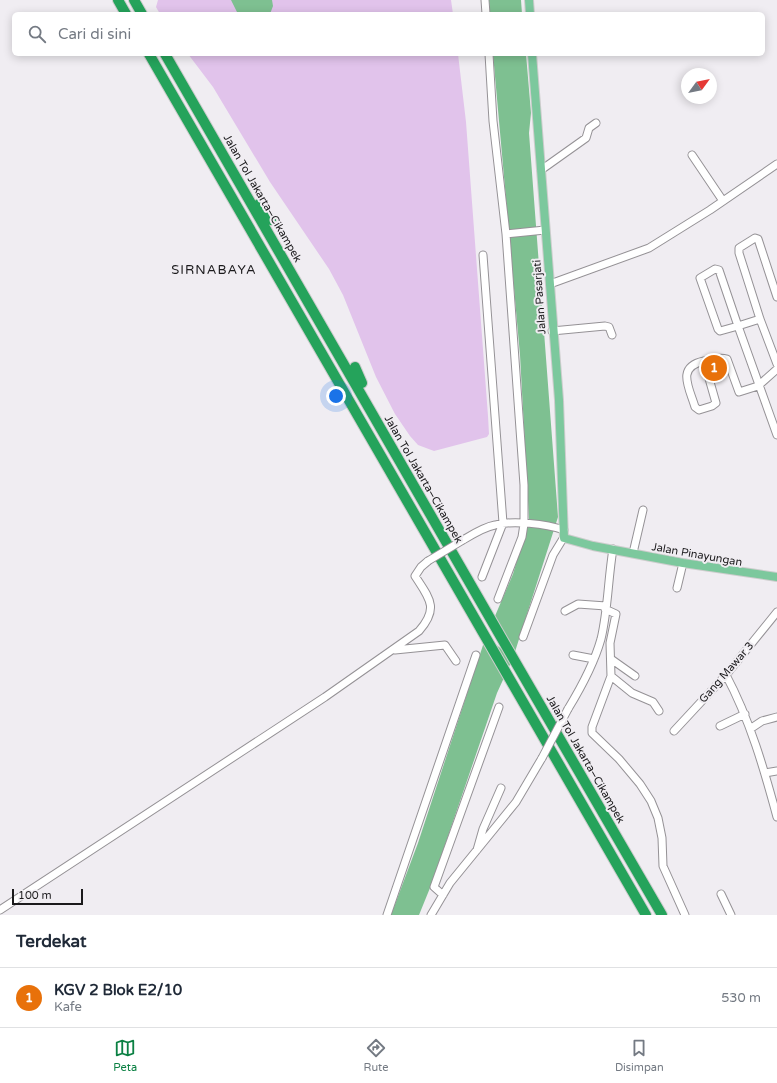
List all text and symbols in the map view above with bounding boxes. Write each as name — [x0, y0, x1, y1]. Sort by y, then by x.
search box — [12, 12, 765, 56]
icon: search — [26, 23, 48, 45]
text: Cari di sini — [58, 25, 131, 43]
north arrow — [681, 68, 717, 104]
street label: Jalan Tol Jakarta–Cikampek — [221, 132, 305, 264]
street label: Jalan Pasarjati — [530, 259, 549, 335]
district label: SIRNABAYA — [171, 262, 257, 278]
pin: 1 — [701, 353, 727, 383]
your location — [326, 386, 346, 406]
street label: Jalan Tol Jakarta–Cikampek — [382, 413, 466, 545]
street label: Jalan Pinayungan — [651, 540, 743, 569]
street label: Gang Mawar 3 — [696, 639, 756, 705]
street label: Jalan Tol Jakarta–Cikampek — [544, 693, 628, 825]
scale bar — [12, 887, 83, 906]
text: 100 m — [18, 889, 52, 902]
text: Terdekat — [16, 931, 86, 952]
text: KGV 2 Blok E2/10 — [54, 981, 182, 999]
text: 1 — [25, 990, 33, 1006]
text: 530 m — [721, 990, 761, 1006]
text: Kafe — [54, 999, 82, 1015]
tab: Peta — [113, 1037, 137, 1074]
tab: Rute — [364, 1037, 388, 1074]
tab: Disimpan — [615, 1037, 664, 1074]

